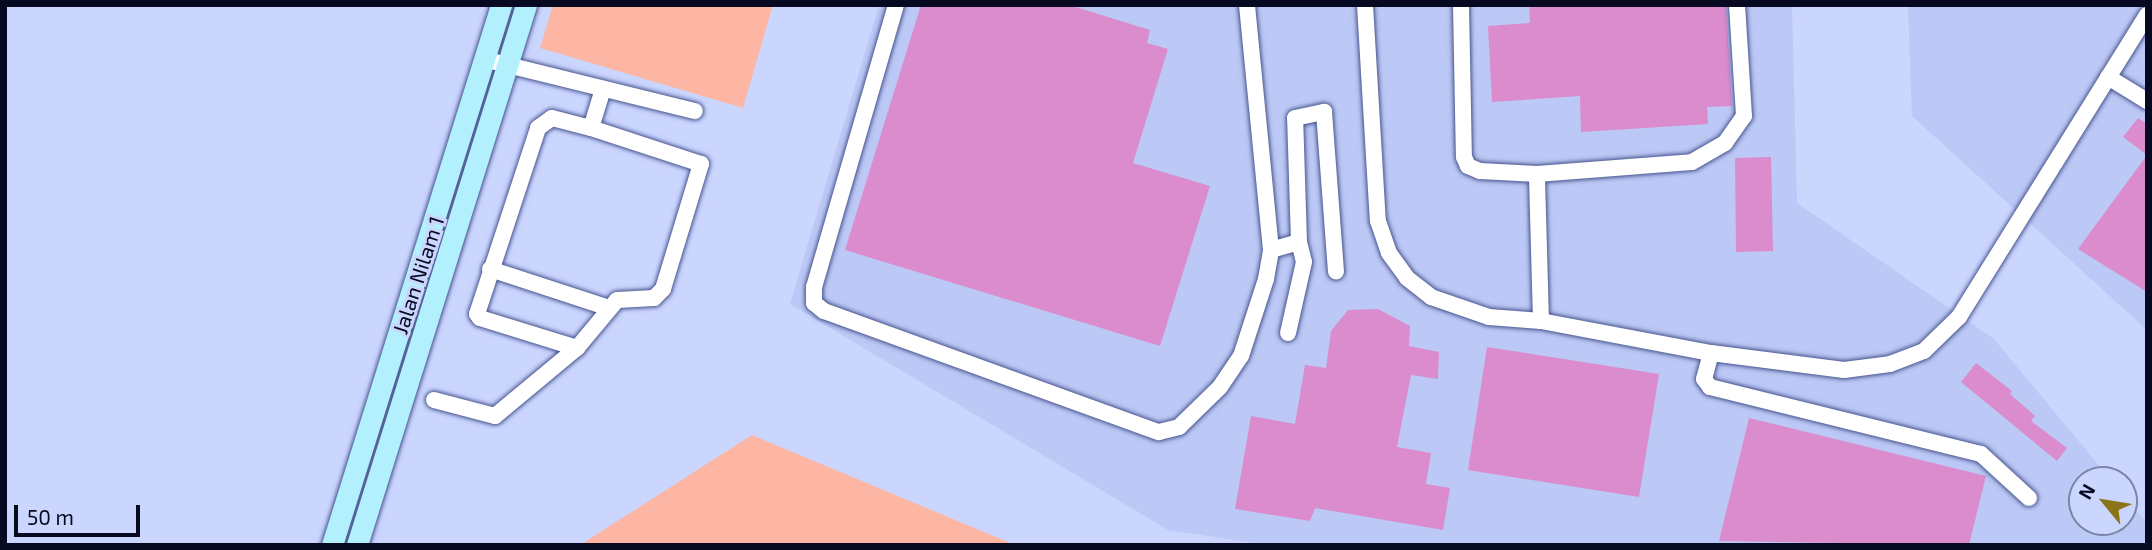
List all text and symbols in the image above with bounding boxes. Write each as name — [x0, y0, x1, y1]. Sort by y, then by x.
street label: Jalan Nilam 1 — [387, 213, 449, 337]
north arrow — [2068, 466, 2138, 536]
text: N — [2073, 480, 2100, 503]
scale bar — [18, 490, 144, 534]
text: 50 m — [27, 504, 74, 529]

